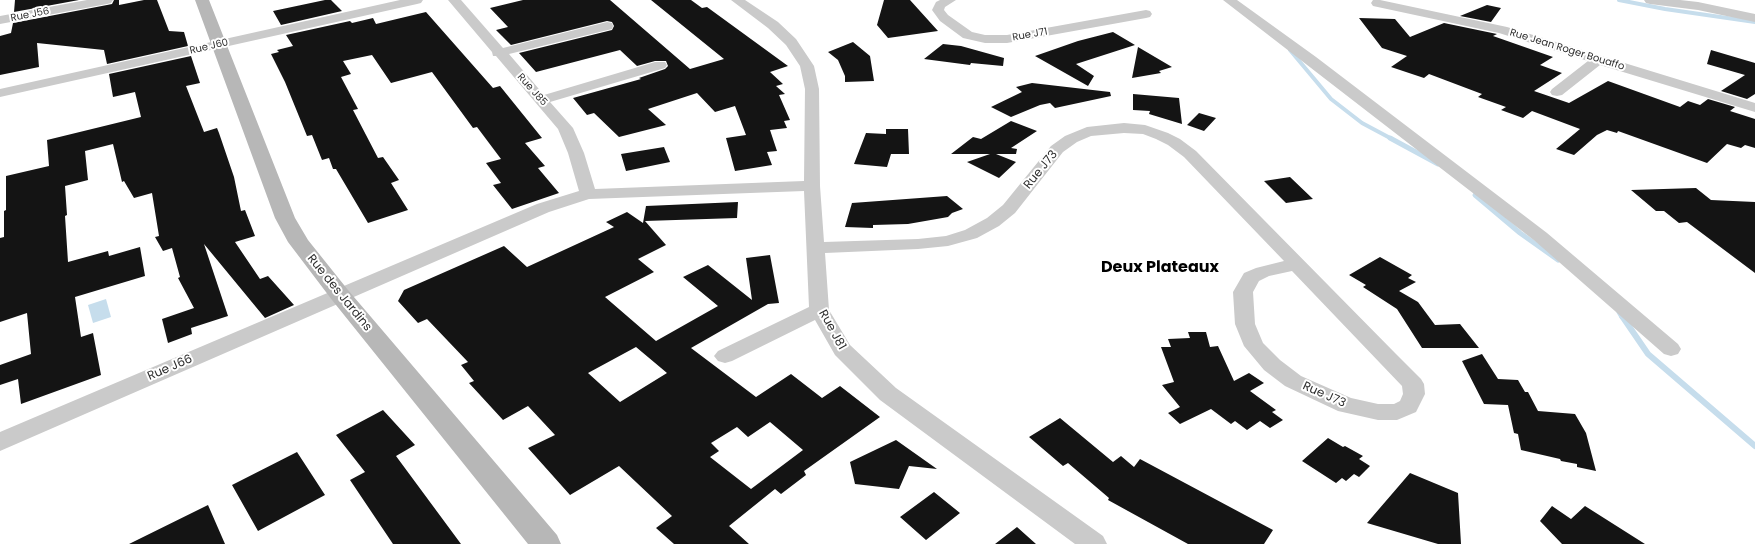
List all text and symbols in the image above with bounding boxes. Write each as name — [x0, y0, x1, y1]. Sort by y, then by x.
street label: Rue J56 — [10, 5, 50, 25]
street label: Rue J71 — [1012, 26, 1048, 44]
street label: Rue Jean Roger Bouaffo — [1508, 27, 1626, 73]
street label: Rue J60 — [189, 37, 229, 57]
street label: Rue J85 — [514, 71, 550, 109]
street label: Rue J73 — [1021, 148, 1061, 192]
street label: Rue des Jardins — [304, 252, 374, 334]
district label: Deux Plateaux — [1101, 258, 1219, 278]
street label: Rue J81 — [815, 308, 849, 352]
street label: Rue J66 — [145, 352, 195, 384]
street label: Rue J73 — [1300, 379, 1348, 411]

